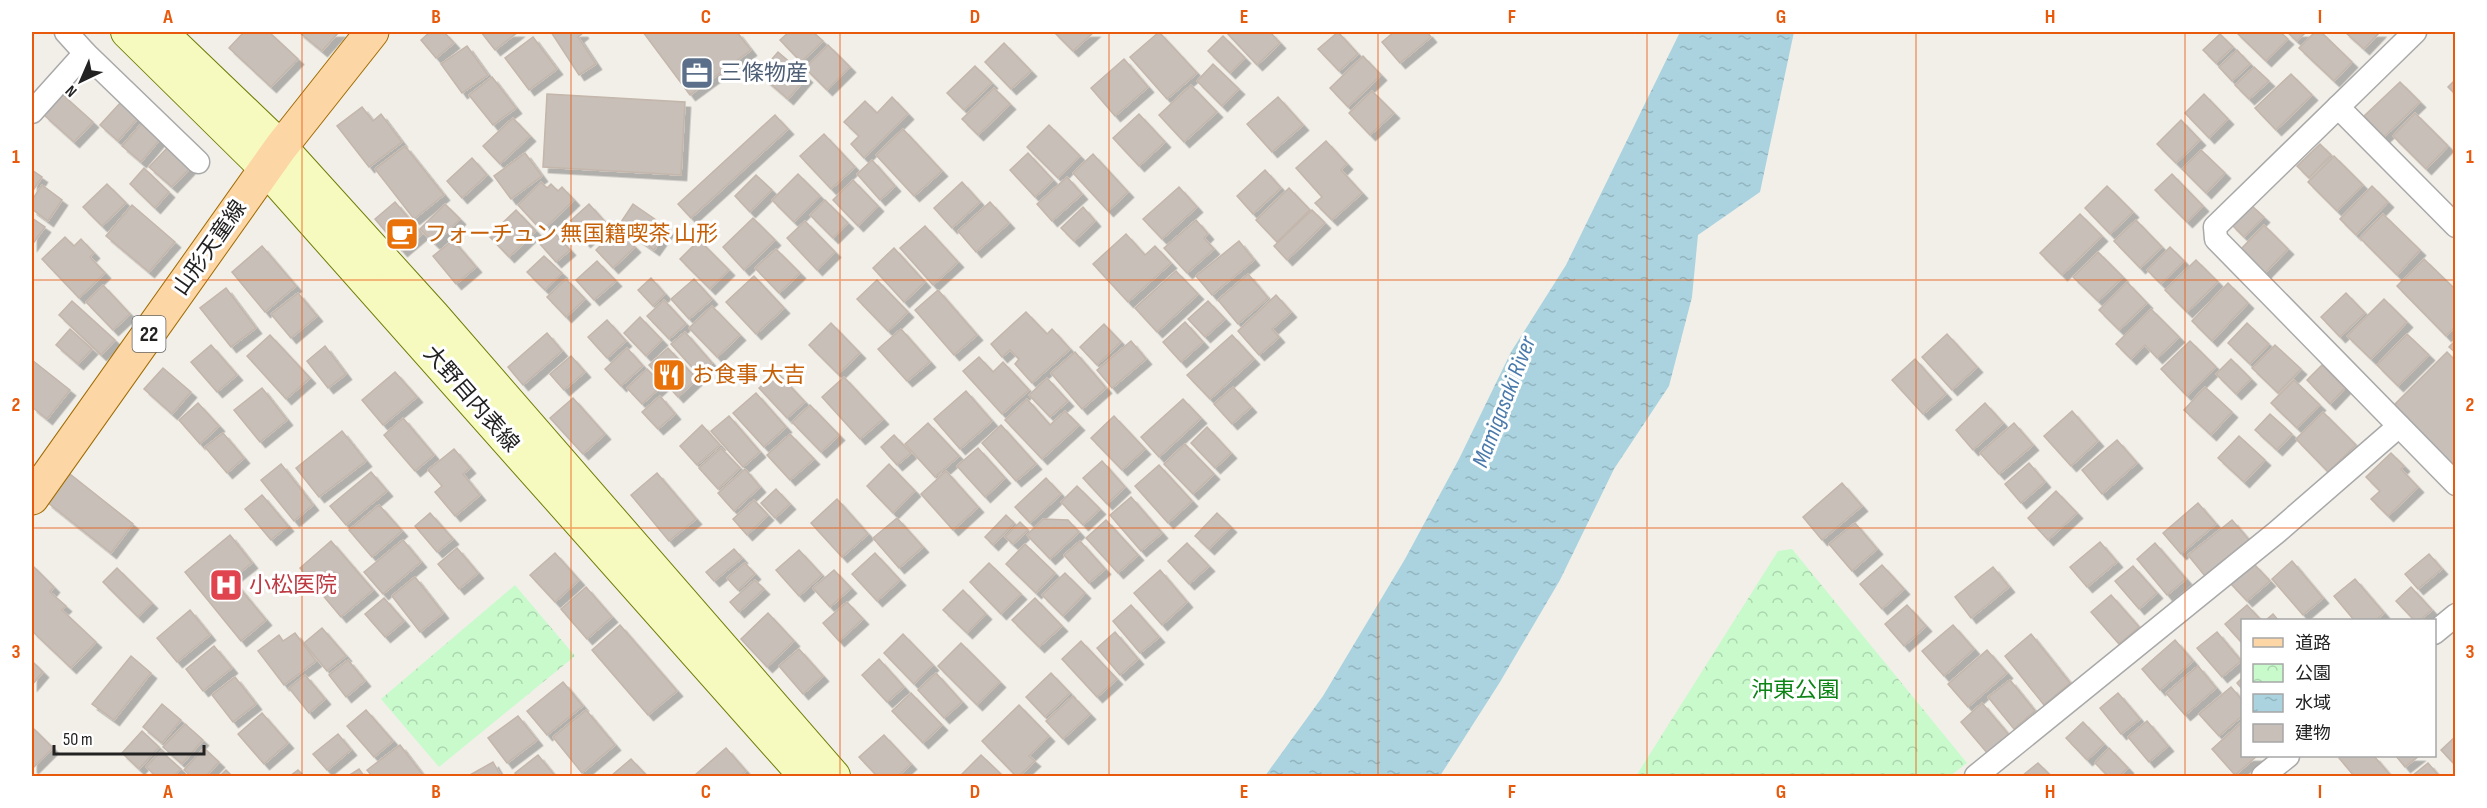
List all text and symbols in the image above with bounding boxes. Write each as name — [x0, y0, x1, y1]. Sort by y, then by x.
text: A — [162, 5, 173, 29]
text: B — [431, 5, 441, 29]
text: C — [701, 5, 711, 29]
text: D — [970, 5, 980, 29]
text: E — [1240, 5, 1248, 29]
text: F — [1508, 5, 1516, 29]
text: G — [1776, 5, 1786, 29]
text: H — [2045, 5, 2055, 29]
text: I — [2318, 5, 2322, 29]
north arrow — [51, 51, 111, 111]
office icon: 三條物産 — [679, 55, 715, 91]
place label: 三條物産 — [720, 60, 808, 87]
text: N — [62, 81, 81, 101]
text: 1 — [12, 145, 20, 169]
text: 1 — [2466, 145, 2474, 169]
street label: 山形天童線 — [167, 195, 253, 301]
cafe icon: フォーチュン 無国籍喫茶 山形 — [384, 216, 420, 252]
place label: フォーチュン 無国籍喫茶 山形 — [425, 221, 718, 248]
road number: 22 — [132, 316, 166, 352]
water label: Mamigasaki River — [1466, 331, 1543, 472]
street label: 大野目内表線 — [418, 340, 524, 458]
restaurant icon: お食事 大吉 — [651, 357, 687, 393]
place label: お食事 大吉 — [692, 362, 806, 389]
text: 2 — [12, 393, 20, 417]
text: 2 — [2466, 393, 2474, 417]
hospital icon: 小松医院 — [208, 567, 244, 603]
place label: 小松医院 — [249, 572, 337, 599]
legend — [2241, 619, 2436, 757]
text: 道路 — [2295, 633, 2331, 654]
text: 3 — [12, 640, 21, 664]
text: 3 — [2466, 640, 2475, 664]
text: 公園 — [2295, 663, 2331, 684]
park label: 沖東公園 — [1751, 677, 1839, 704]
text: 水域 — [2295, 693, 2331, 714]
scale bar — [54, 718, 204, 756]
text: 建物 — [2295, 723, 2331, 744]
text: 50 m — [63, 729, 93, 750]
text: A — [162, 780, 173, 804]
text: B — [431, 780, 441, 804]
text: C — [701, 780, 711, 804]
text: D — [970, 780, 980, 804]
text: E — [1240, 780, 1248, 804]
text: F — [1508, 780, 1516, 804]
text: G — [1776, 780, 1786, 804]
text: H — [2045, 780, 2055, 804]
text: I — [2318, 780, 2322, 804]

